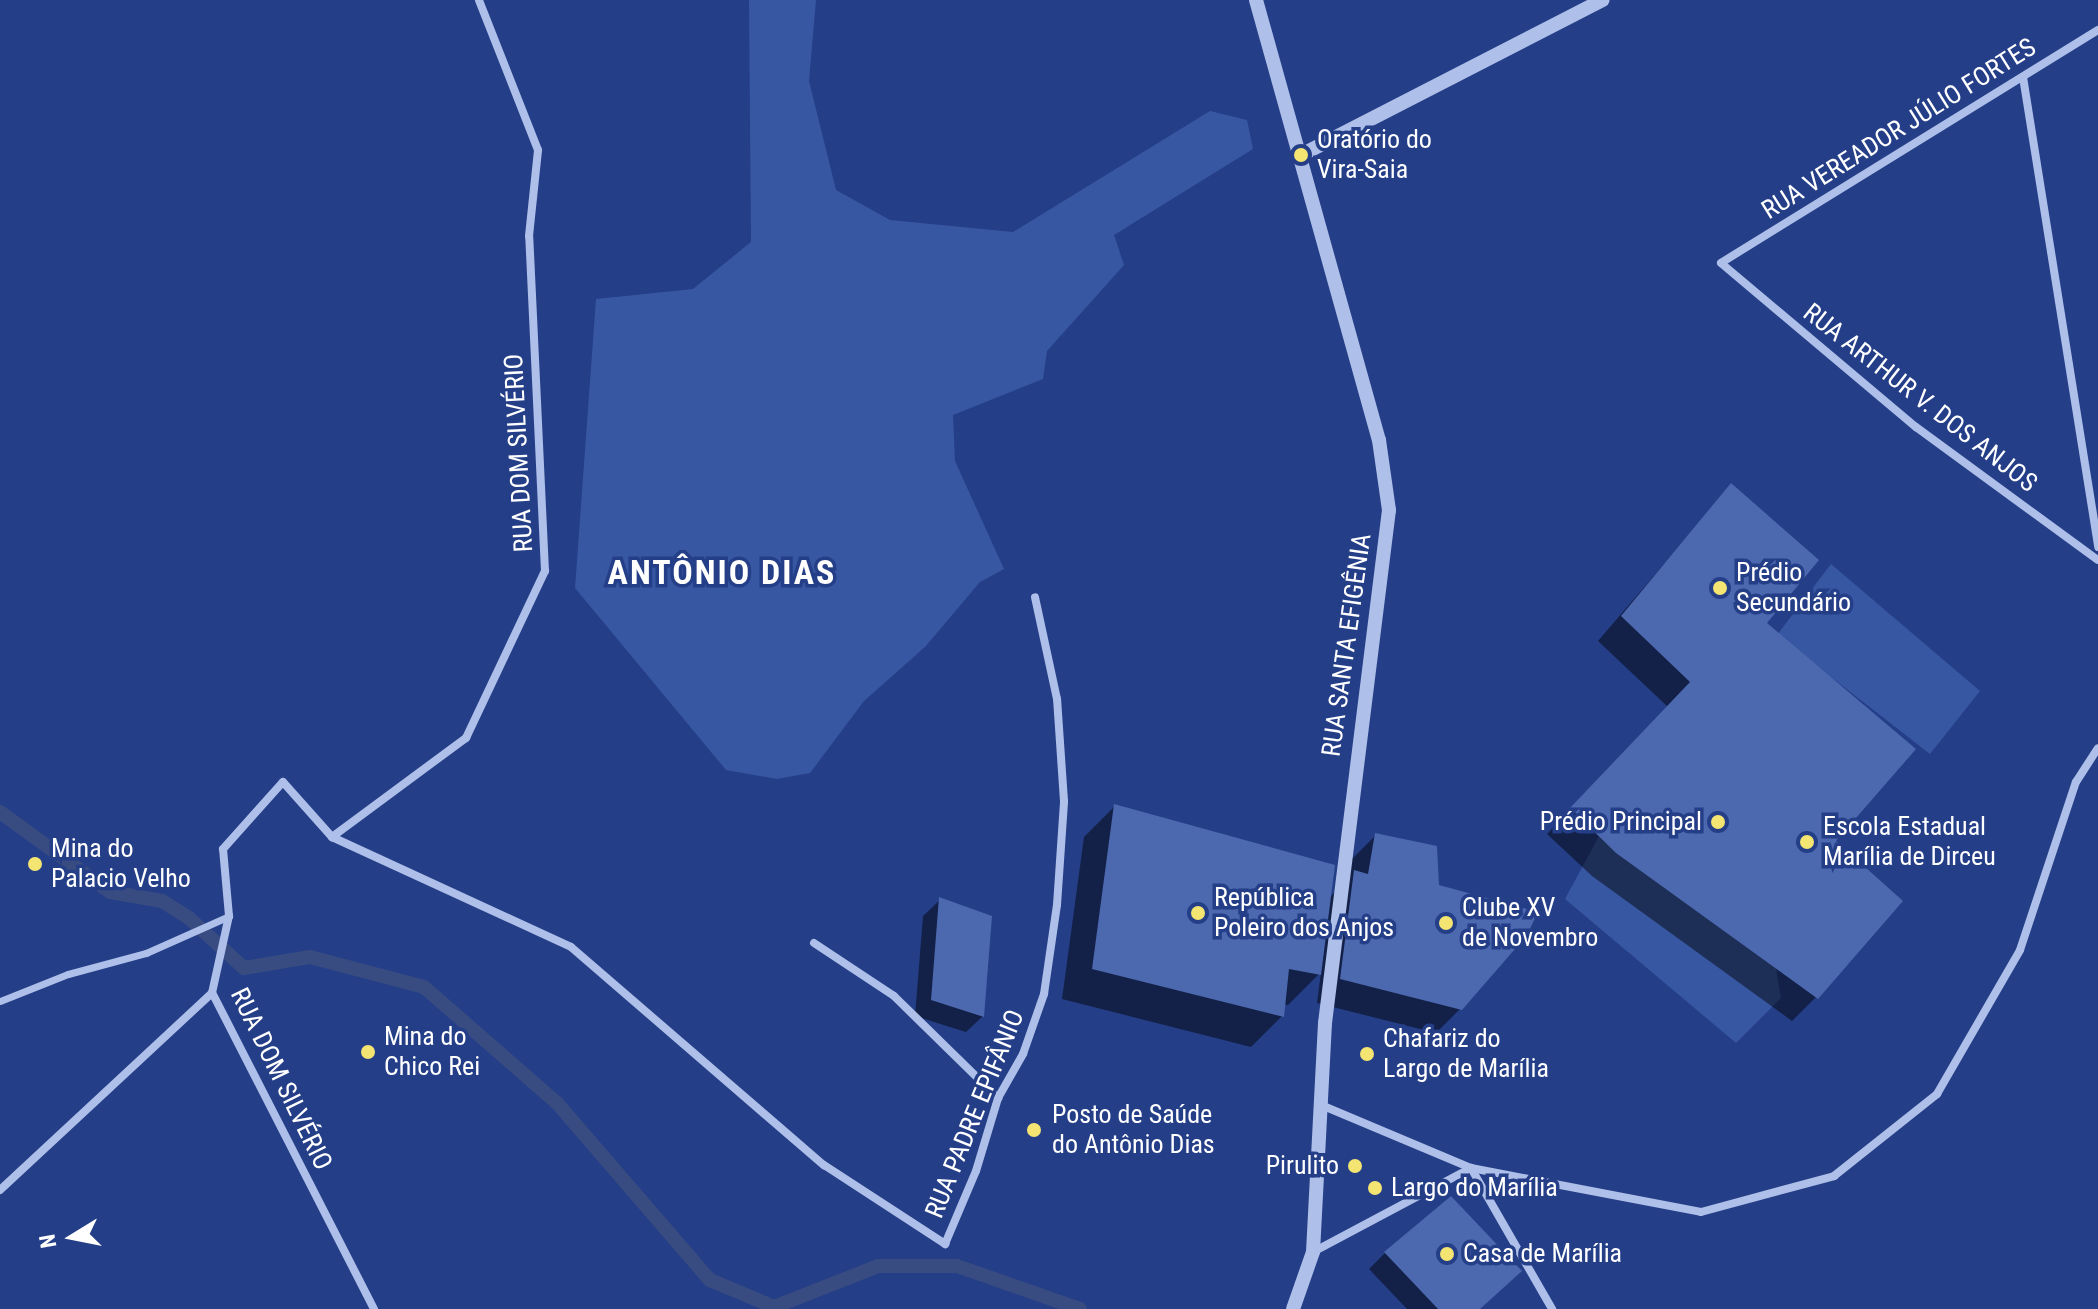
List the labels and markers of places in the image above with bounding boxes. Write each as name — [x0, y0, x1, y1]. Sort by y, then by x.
place label: Oratório do Vira-Saia — [1317, 124, 1432, 186]
marker: Oratório do Vira-Saia — [1292, 146, 1310, 164]
place label: Prédio Secundário — [1736, 557, 1851, 618]
marker: Prédio Secundário — [1711, 579, 1729, 597]
place label: Prédio Principal — [1540, 806, 1702, 838]
place label: Escola Estadual Marília de Dirceu — [1823, 811, 1996, 872]
marker: Prédio Principal — [1709, 813, 1727, 831]
place label: Mina do Palacio Velho — [51, 833, 191, 894]
marker: Escola Estadual Marília de Dirceu — [1798, 833, 1816, 851]
marker: Mina do Palacio Velho — [26, 855, 44, 873]
place label: República Poleiro dos Anjos — [1214, 882, 1394, 944]
place label: Clube XV de Novembro — [1462, 892, 1598, 954]
marker: República Poleiro dos Anjos — [1189, 904, 1207, 922]
marker: Clube XV de Novembro — [1437, 914, 1455, 932]
place label: Mina do Chico Rei — [384, 1021, 480, 1082]
place label: Chafariz do Largo de Marília — [1383, 1023, 1549, 1084]
marker: Mina do Chico Rei — [359, 1043, 377, 1061]
marker: Chafariz do Largo de Marília — [1358, 1045, 1376, 1063]
place label: Posto de Saúde do Antônio Dias — [1052, 1099, 1215, 1160]
marker: Posto de Saúde do Antônio Dias — [1023, 1119, 1045, 1141]
place label: Pirulito — [1266, 1150, 1339, 1182]
marker: Pirulito — [1346, 1157, 1364, 1175]
place label: Largo do Marília — [1391, 1172, 1558, 1204]
marker: Largo do Marília — [1366, 1179, 1384, 1197]
place label: Casa de Marília — [1463, 1238, 1622, 1270]
marker: Casa de Marília — [1438, 1245, 1456, 1263]

